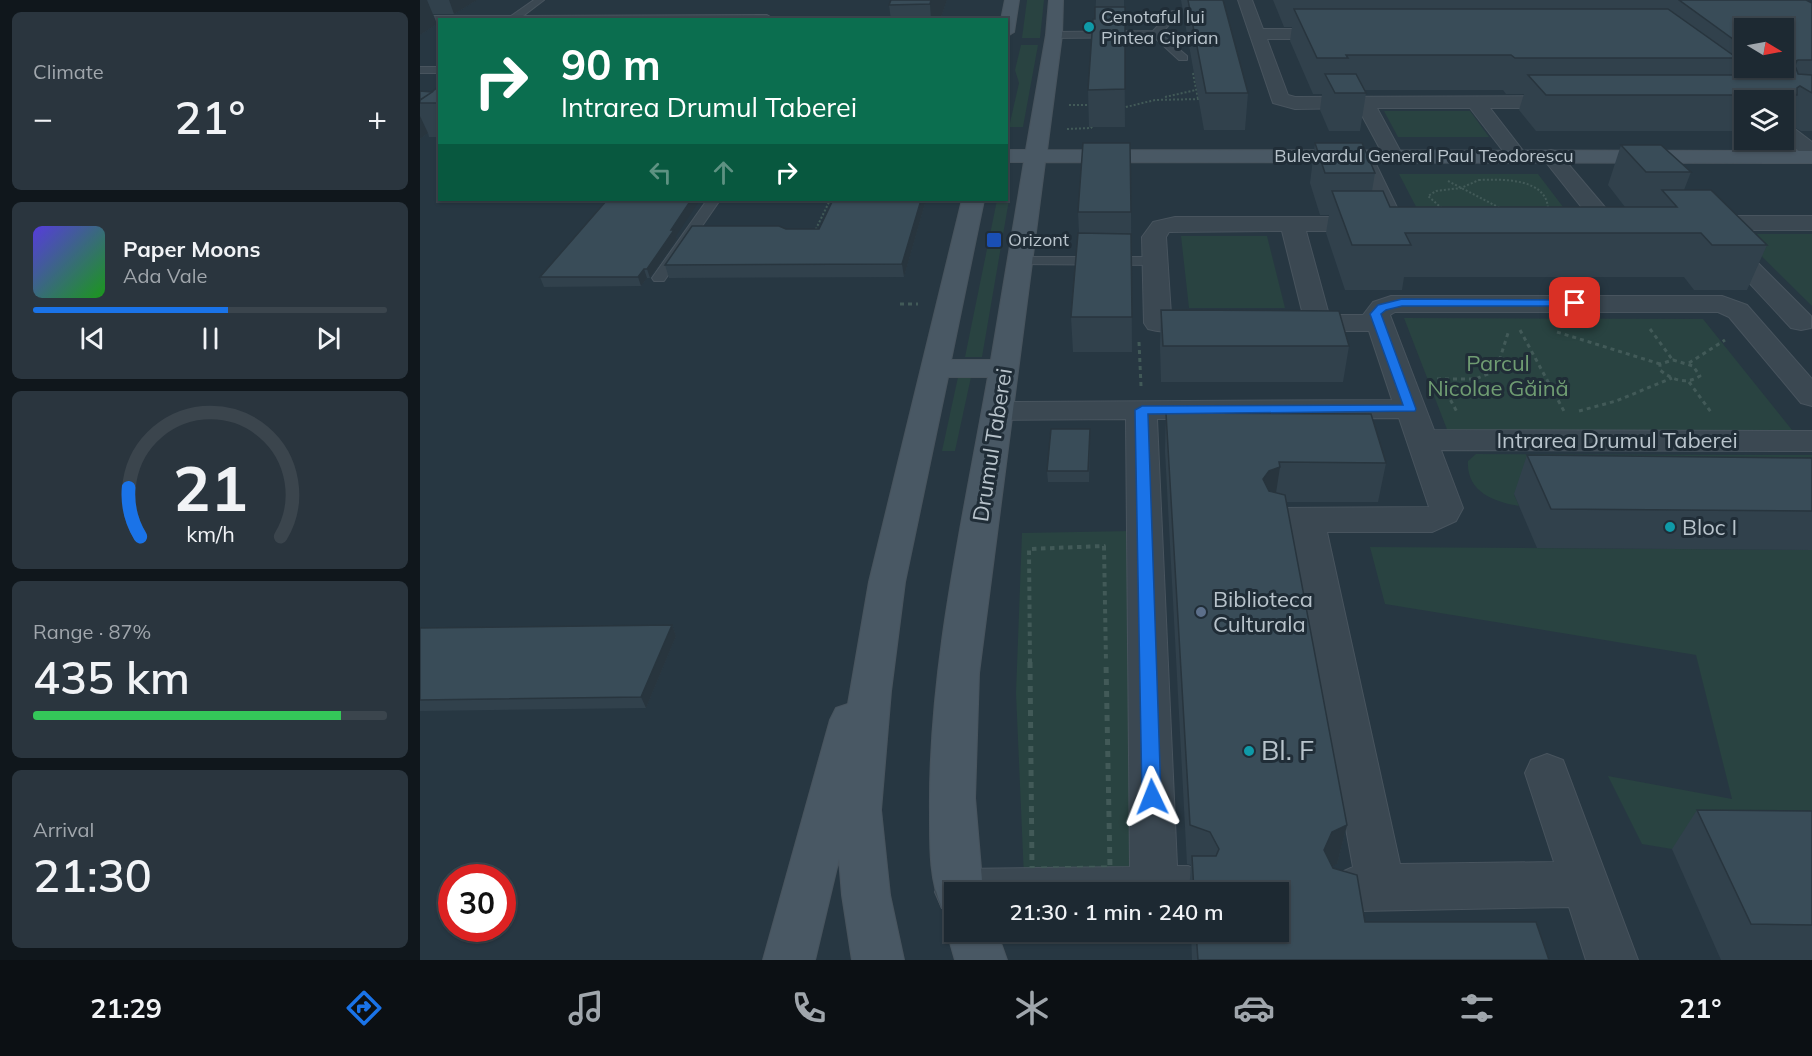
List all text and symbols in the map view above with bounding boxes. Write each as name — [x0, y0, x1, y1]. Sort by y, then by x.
place label: Cenotaful lui Pintea Ciprian — [1101, 5, 1219, 49]
north arrow — [1734, 18, 1794, 78]
map controls — [1734, 18, 1794, 150]
marker: Cenotaful lui Pintea Ciprian — [1082, 20, 1096, 34]
text: 90 m — [561, 38, 661, 91]
icon: right — [462, 42, 540, 120]
text: Climate — [33, 59, 104, 84]
text: 21° — [175, 89, 245, 145]
text: Intrarea Drumul Taberei — [561, 90, 857, 124]
button: layers — [1734, 90, 1794, 150]
text: − — [33, 97, 53, 138]
text: + — [367, 97, 387, 138]
street label: Bulevardul General Paul Teodorescu — [1274, 144, 1574, 167]
icon: left — [644, 156, 677, 189]
icon: ahead — [707, 156, 740, 189]
icon: right — [770, 156, 803, 189]
place label: Orizont — [1008, 228, 1069, 251]
marker: Orizont — [985, 231, 1003, 249]
text: Paper Moons — [123, 235, 261, 263]
text: Ada Vale — [123, 263, 207, 288]
pin — [1549, 277, 1600, 328]
icon: arrive — [1558, 286, 1591, 319]
icon: previous — [76, 322, 109, 355]
icon: pause — [194, 322, 227, 355]
icon: next — [312, 322, 345, 355]
park label: Parcul Nicolae Găină — [1427, 349, 1569, 402]
street label: Drumul Taberei — [966, 366, 1018, 524]
street label: Intrarea Drumul Taberei — [1496, 426, 1738, 454]
text: 21 — [173, 448, 247, 527]
place label: Bloc I — [1682, 513, 1737, 541]
text: km/h — [186, 520, 234, 547]
marker: Bloc I — [1663, 520, 1677, 534]
place label: Biblioteca Culturala — [1213, 585, 1313, 638]
marker: Biblioteca Culturala — [1194, 605, 1208, 619]
text: Range · 87% — [33, 619, 151, 644]
text: 435 km — [33, 649, 190, 705]
place label: Bl. F — [1261, 733, 1314, 767]
marker: Bl. F — [1242, 744, 1256, 758]
position arrow — [1120, 765, 1184, 829]
text: Arrival — [33, 817, 94, 842]
text: 21:30 — [33, 847, 152, 903]
speed limit sign: 30 — [438, 864, 516, 942]
text: 21:30 · 1 min · 240 m — [1009, 898, 1224, 926]
icon: directions — [343, 987, 385, 1029]
icon: music — [565, 987, 607, 1029]
icon: phone — [788, 987, 830, 1029]
icon: climate — [1011, 987, 1053, 1029]
icon: car — [1233, 987, 1275, 1029]
icon: filters — [1456, 987, 1498, 1029]
text: 21:29 — [90, 991, 162, 1025]
text: 21° — [1679, 991, 1722, 1025]

